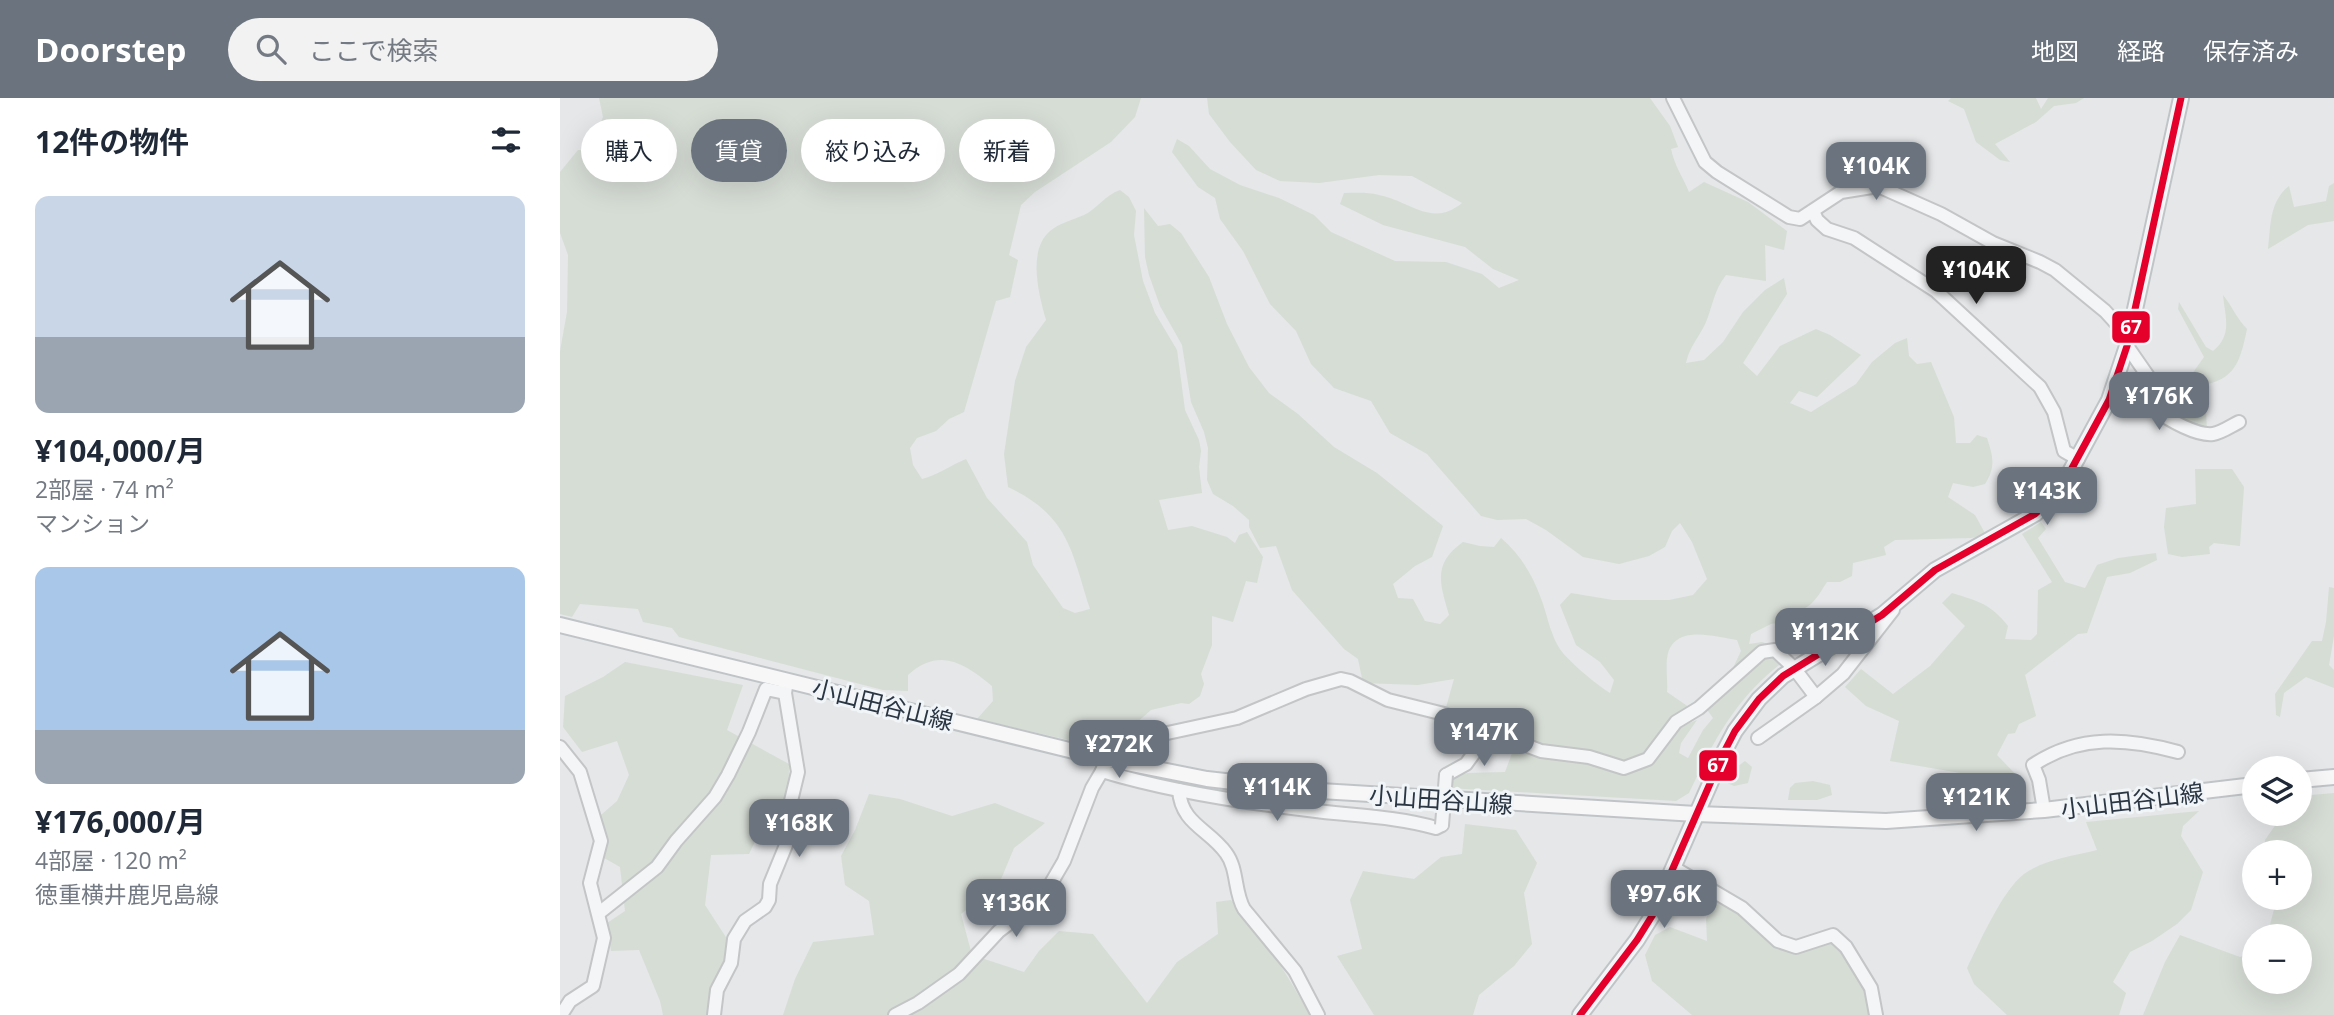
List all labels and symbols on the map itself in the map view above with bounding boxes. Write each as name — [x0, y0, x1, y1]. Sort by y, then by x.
pin: ¥104K — [1827, 142, 1925, 202]
pin: ¥104K — [1927, 246, 2025, 306]
line badge: 67 — [2111, 310, 2151, 344]
text: 67 — [2120, 314, 2142, 340]
pin: ¥176K — [2110, 372, 2208, 432]
pin: ¥143K — [1998, 468, 2096, 527]
pin: ¥112K — [1776, 608, 1874, 668]
street label: 小山田谷山線 — [809, 671, 957, 737]
pin: ¥147K — [1435, 708, 1533, 768]
pin: ¥272K — [1070, 720, 1168, 780]
line badge: 67 — [1698, 749, 1738, 782]
text: 67 — [1707, 752, 1729, 778]
pin: ¥114K — [1228, 764, 1326, 823]
pin: ¥121K — [1927, 774, 2025, 833]
street label: 小山田谷山線 — [2059, 775, 2205, 825]
street label: 小山田谷山線 — [1368, 778, 1514, 820]
pin: ¥168K — [750, 800, 848, 859]
pin: ¥97.6K — [1607, 870, 1721, 930]
pin: ¥136K — [967, 880, 1065, 939]

